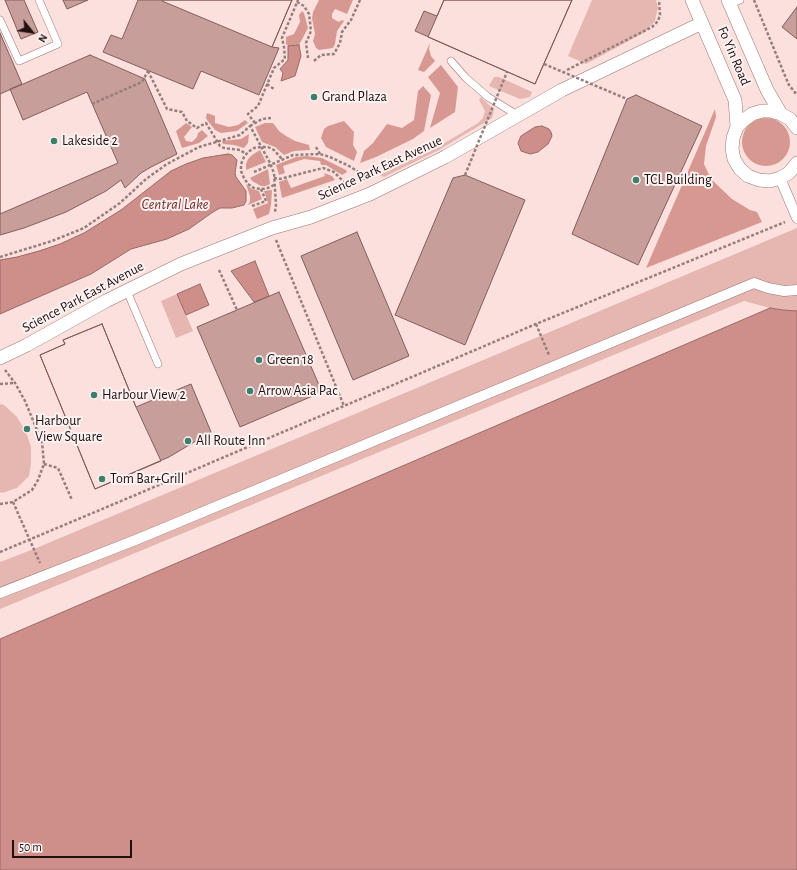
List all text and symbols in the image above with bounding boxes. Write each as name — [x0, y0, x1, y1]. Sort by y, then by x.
north arrow — [12, 12, 52, 52]
street label: Fo Yin Road — [714, 24, 754, 88]
text: N — [36, 32, 50, 44]
place label: Grand Plaza — [322, 89, 387, 105]
marker: Grand Plaza — [309, 92, 319, 102]
street label: Science Park East Avenue — [315, 132, 445, 204]
place label: Lakeside 2 — [62, 133, 118, 149]
marker: Lakeside 2 — [49, 136, 59, 146]
place label: TCL Building — [644, 172, 712, 188]
marker: TCL Building — [631, 175, 641, 185]
water label: Central Lake — [141, 195, 209, 213]
street label: Science Park East Avenue — [19, 258, 147, 336]
place label: Green 18 — [267, 352, 314, 368]
marker: Green 18 — [254, 355, 264, 365]
place label: Arrow Asia Pac — [258, 383, 338, 399]
marker: Arrow Asia Pac — [245, 386, 255, 396]
place label: Harbour View 2 — [102, 387, 186, 403]
marker: Harbour View 2 — [89, 390, 99, 400]
place label: Harbour View Square — [35, 413, 102, 446]
marker: Harbour View Square — [22, 424, 32, 434]
place label: All Route Inn — [196, 433, 266, 449]
marker: All Route Inn — [183, 436, 193, 446]
place label: Tom Bar+Grill — [110, 471, 184, 487]
marker: Tom Bar+Grill — [97, 474, 107, 484]
scale bar — [14, 832, 134, 858]
text: 50 m — [19, 841, 42, 853]

